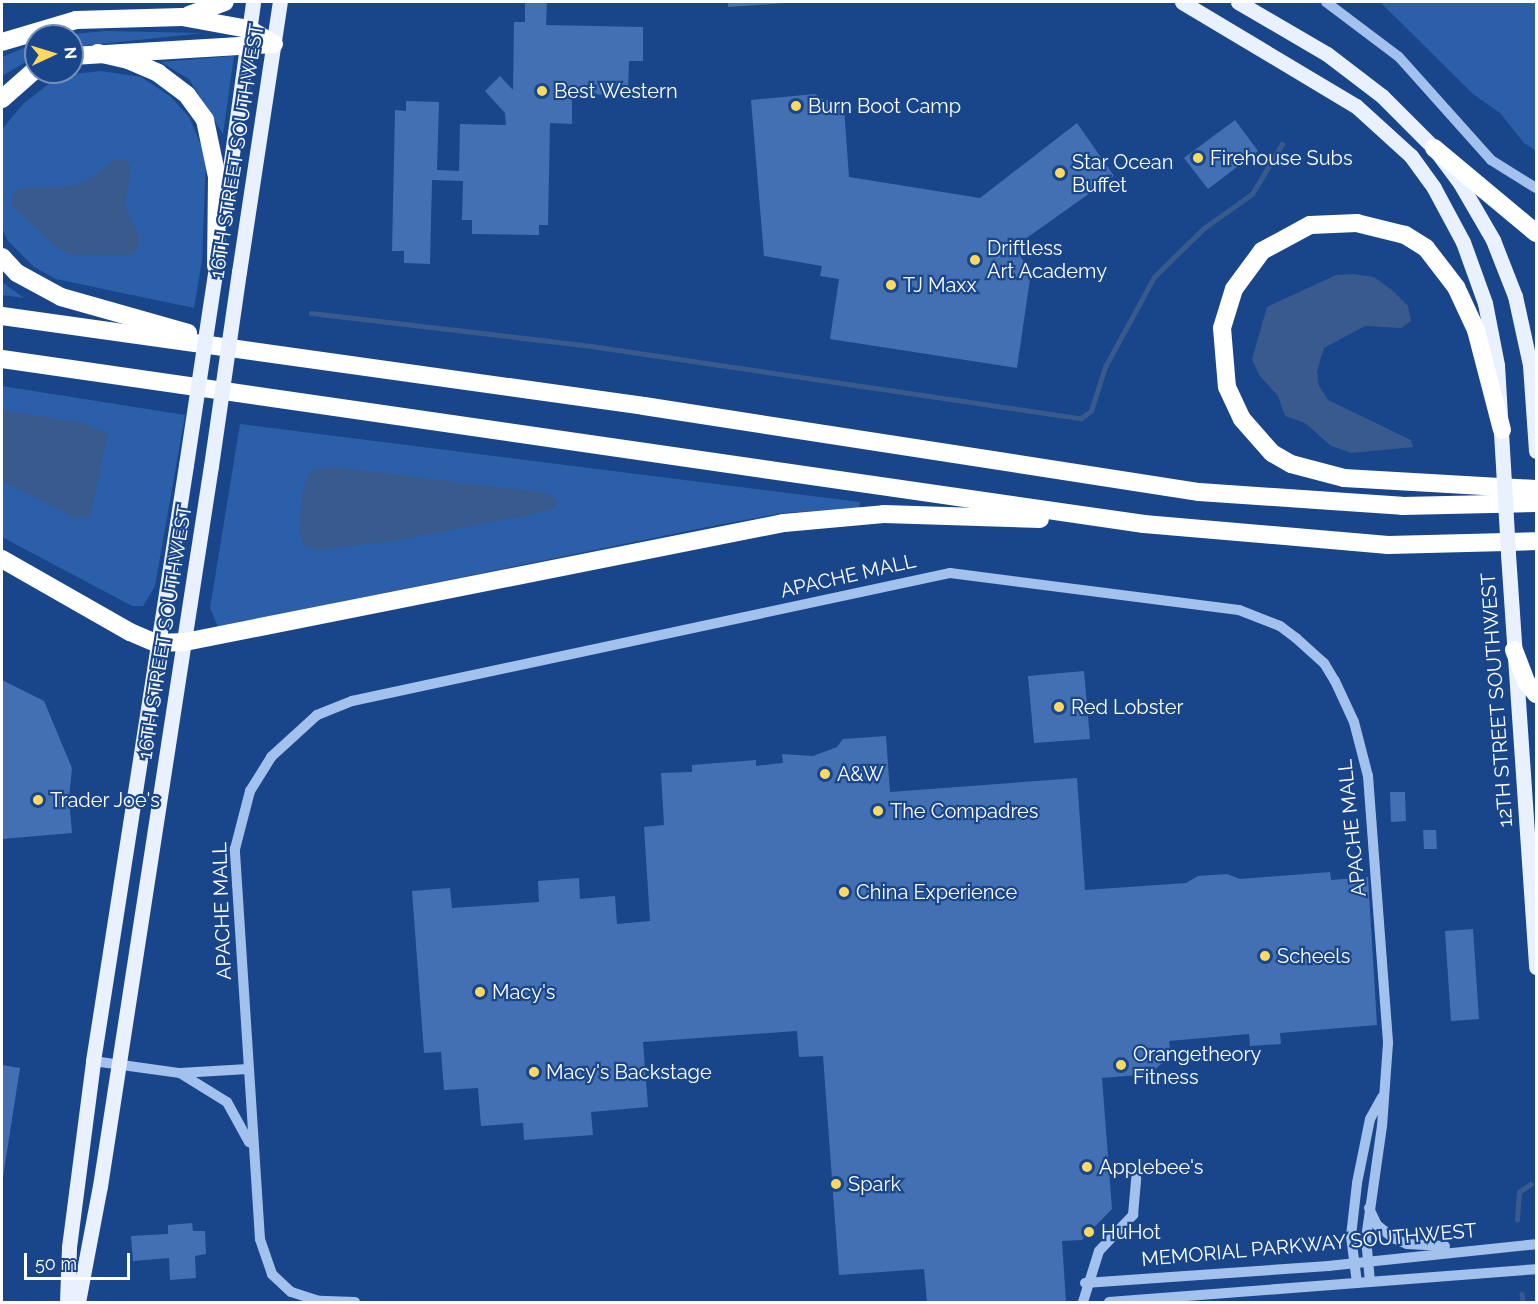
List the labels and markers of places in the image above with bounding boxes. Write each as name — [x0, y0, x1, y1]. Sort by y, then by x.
place label: Best Western — [554, 79, 678, 103]
marker: Best Western — [535, 84, 549, 98]
place label: Burn Boot Camp — [808, 94, 961, 118]
marker: Burn Boot Camp — [789, 99, 803, 113]
place label: Firehouse Subs — [1210, 146, 1353, 170]
place label: Star Ocean Buffet — [1072, 150, 1174, 197]
marker: Firehouse Subs — [1191, 151, 1205, 165]
marker: Star Ocean Buffet — [1053, 166, 1067, 180]
place label: Driftless Art Academy — [987, 237, 1108, 284]
marker: Driftless Art Academy — [968, 253, 982, 267]
place label: TJ Maxx — [903, 273, 976, 297]
marker: TJ Maxx — [884, 278, 898, 292]
place label: Red Lobster — [1071, 695, 1184, 719]
marker: Red Lobster — [1052, 700, 1066, 714]
place label: A&W — [837, 762, 884, 786]
marker: A&W — [818, 767, 832, 781]
place label: Trader Joe's — [50, 788, 161, 812]
marker: Trader Joe's — [31, 793, 45, 807]
place label: The Compadres — [890, 799, 1038, 823]
marker: The Compadres — [871, 804, 885, 818]
place label: China Experience — [856, 880, 1017, 904]
marker: China Experience — [837, 885, 851, 899]
place label: Scheels — [1277, 944, 1350, 968]
marker: Scheels — [1258, 949, 1272, 963]
place label: Macy's — [492, 980, 555, 1004]
marker: Macy's — [473, 985, 487, 999]
place label: Orangetheory Fitness — [1133, 1042, 1261, 1089]
marker: Orangetheory Fitness — [1114, 1058, 1128, 1072]
place label: Macy's Backstage — [546, 1060, 712, 1084]
marker: Macy's Backstage — [527, 1065, 541, 1079]
place label: Applebee's — [1099, 1155, 1203, 1179]
marker: Applebee's — [1080, 1160, 1094, 1174]
place label: Spark — [848, 1172, 901, 1196]
marker: Spark — [829, 1177, 843, 1191]
place label: HuHot — [1101, 1220, 1161, 1244]
marker: HuHot — [1082, 1225, 1096, 1239]

